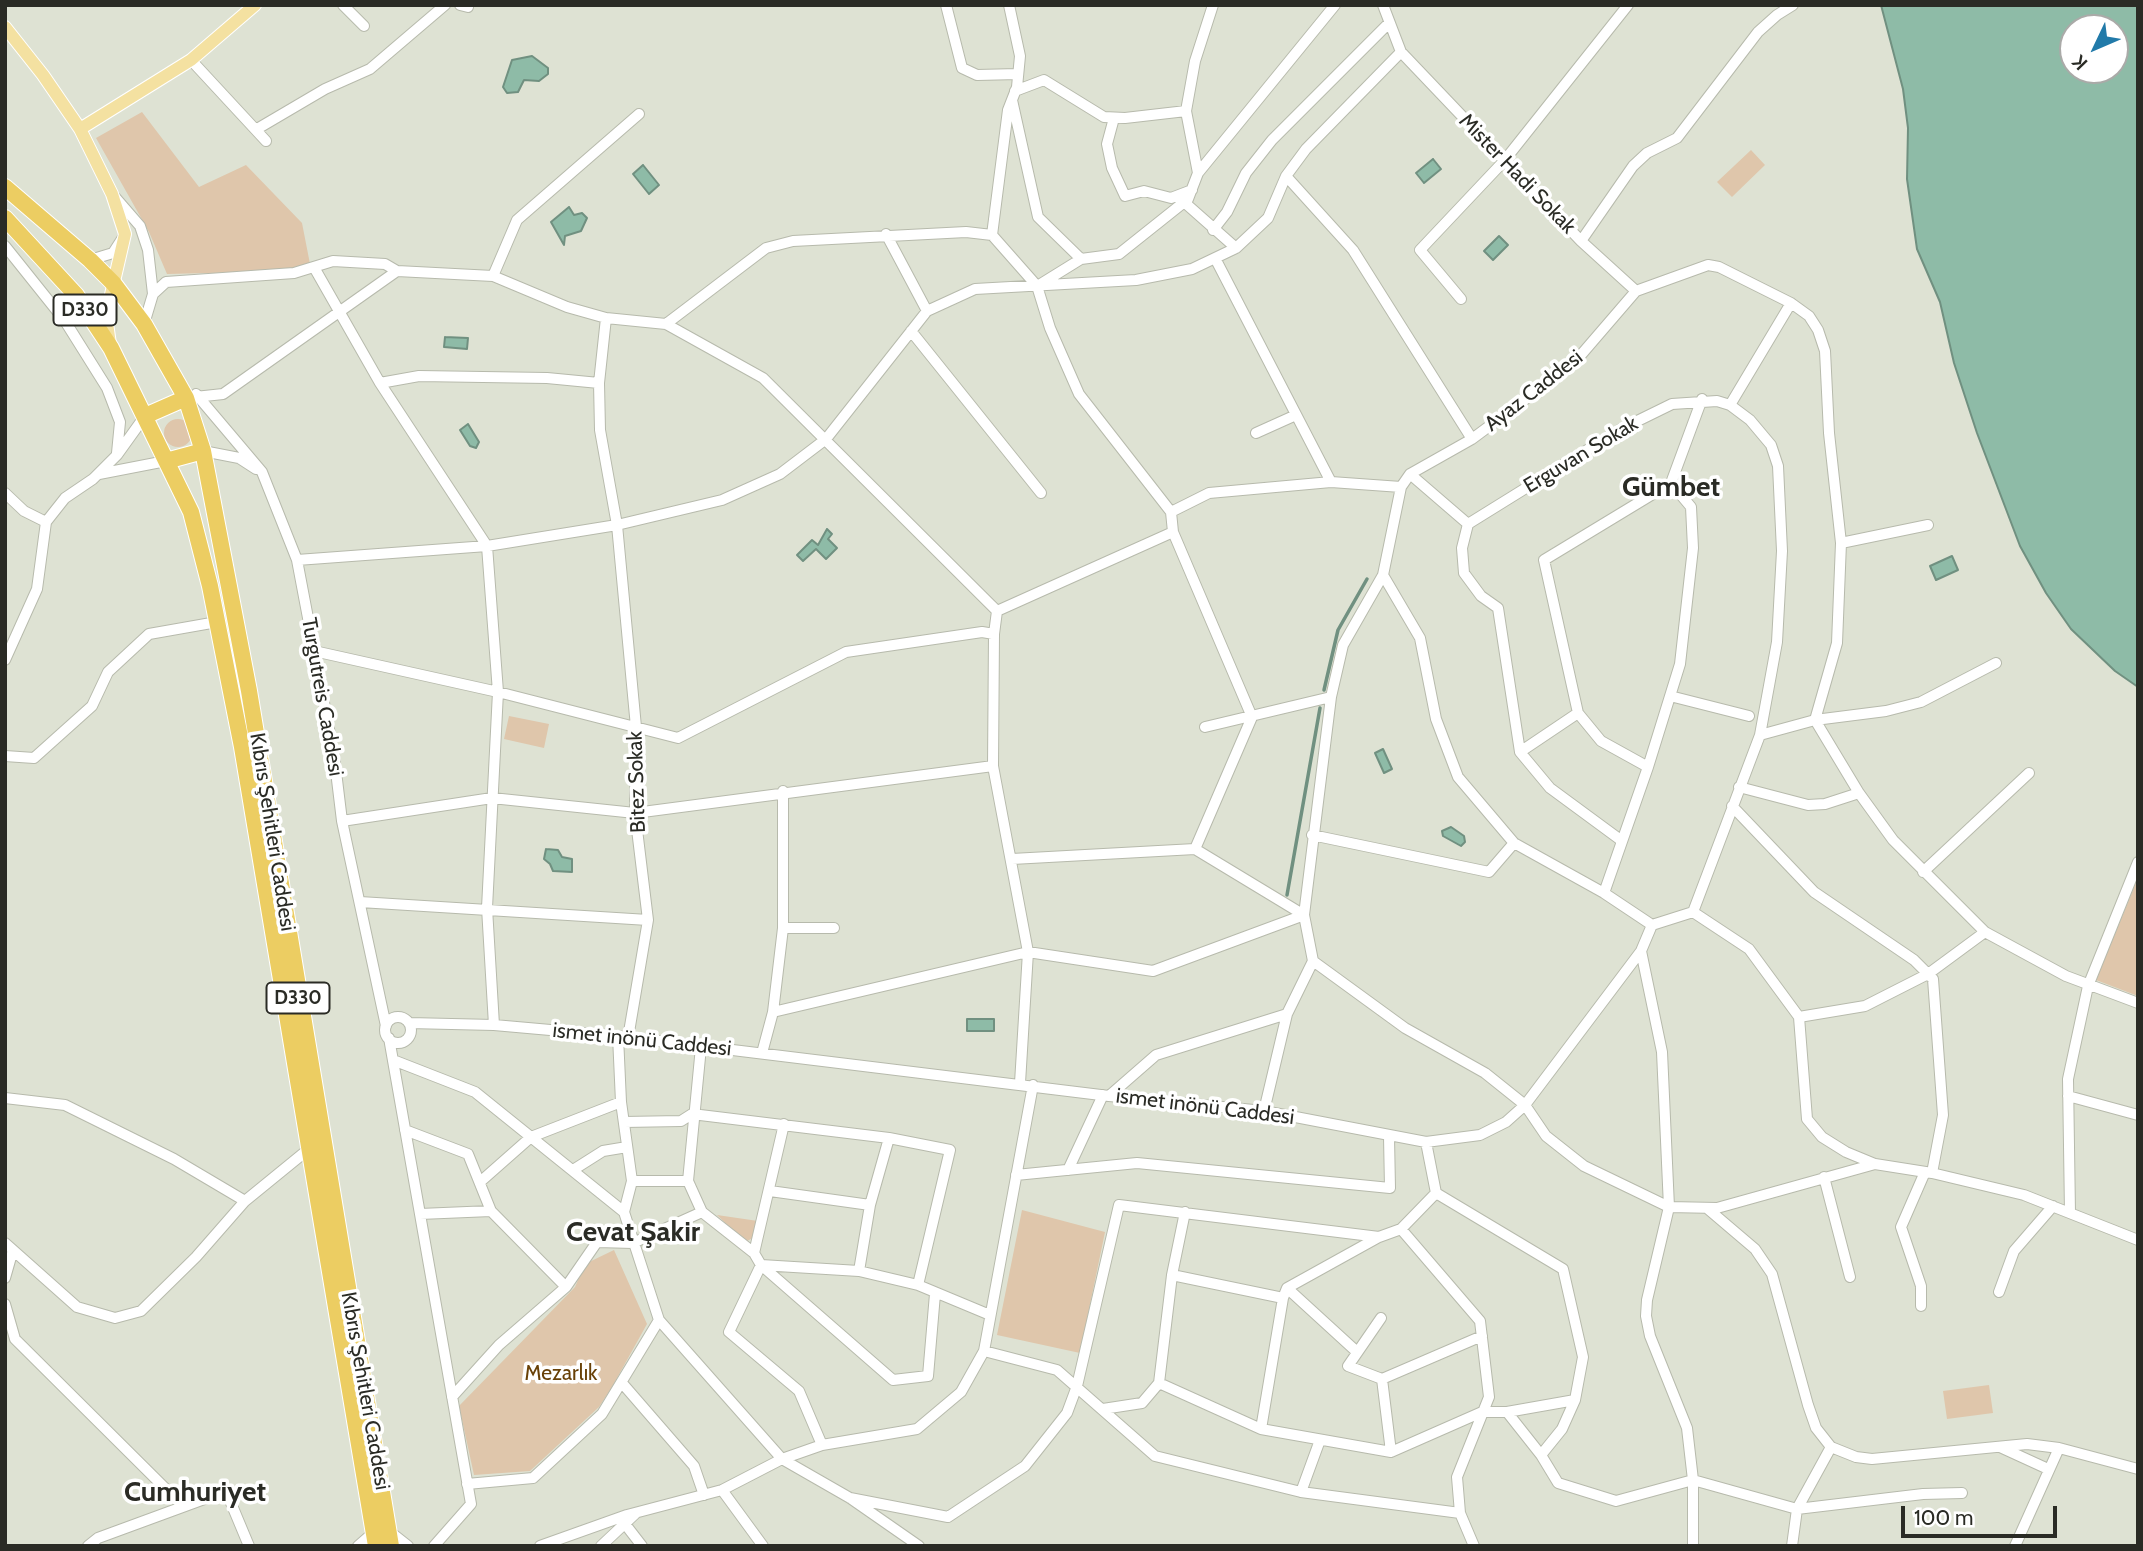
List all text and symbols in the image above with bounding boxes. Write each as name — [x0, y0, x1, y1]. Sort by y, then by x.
north arrow — [2059, 14, 2129, 84]
text: K — [2068, 50, 2092, 75]
street label: Mister Hadi Sokak — [1453, 109, 1581, 239]
road number: D330 — [54, 294, 116, 326]
street label: Ayaz Caddesi — [1480, 345, 1588, 437]
street label: Erguvan Sokak — [1519, 411, 1643, 499]
district label: Gümbet — [1622, 471, 1720, 505]
street label: Turgutreis Caddesi — [296, 616, 348, 778]
street label: Kıbrıs Şehitleri Caddesi — [244, 731, 300, 933]
street label: Bitez Sokak — [623, 731, 651, 833]
road number: D330 — [266, 982, 330, 1014]
street label: ismet inönü Caddesi — [551, 1018, 733, 1062]
street label: ismet inönü Caddesi — [1114, 1084, 1296, 1130]
district label: Cevat Şakir — [566, 1216, 700, 1250]
street label: Kıbrıs Şehitleri Caddesi — [335, 1290, 395, 1492]
park label: Mezarlık — [525, 1361, 597, 1387]
district label: Cumhuriyet — [124, 1476, 266, 1510]
scale bar — [1905, 1492, 2061, 1536]
text: 100 m — [1914, 1505, 1973, 1530]

